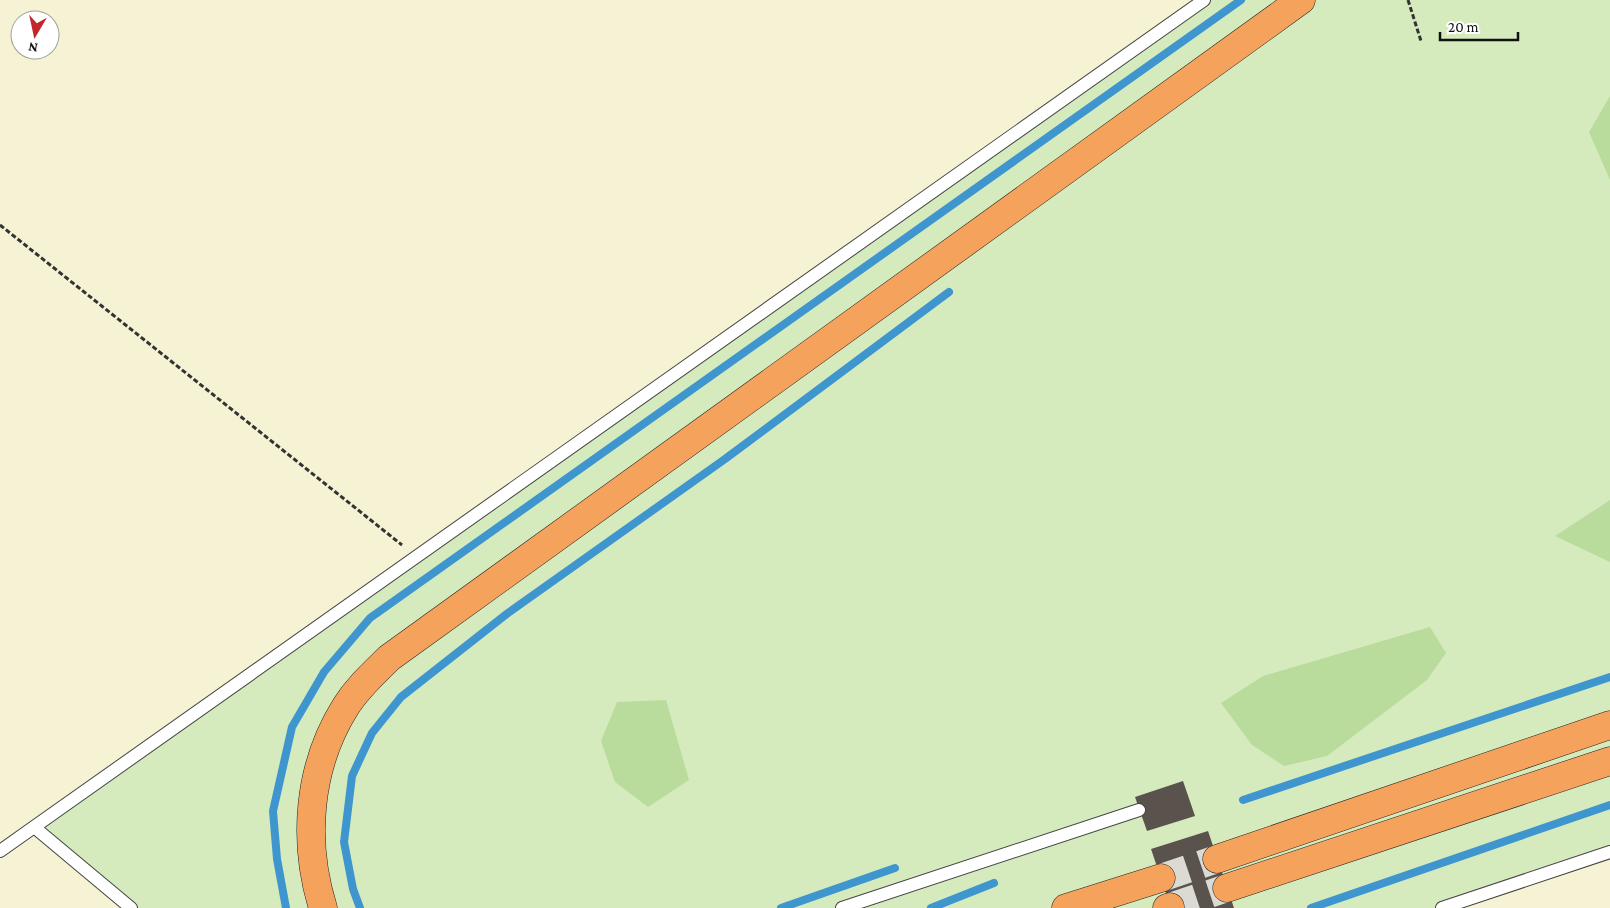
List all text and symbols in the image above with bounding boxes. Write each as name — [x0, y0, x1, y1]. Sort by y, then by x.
north arrow — [10, 10, 60, 60]
scale bar — [1440, 10, 1518, 42]
text: 20 m — [1448, 19, 1479, 35]
text: N — [27, 39, 39, 56]

